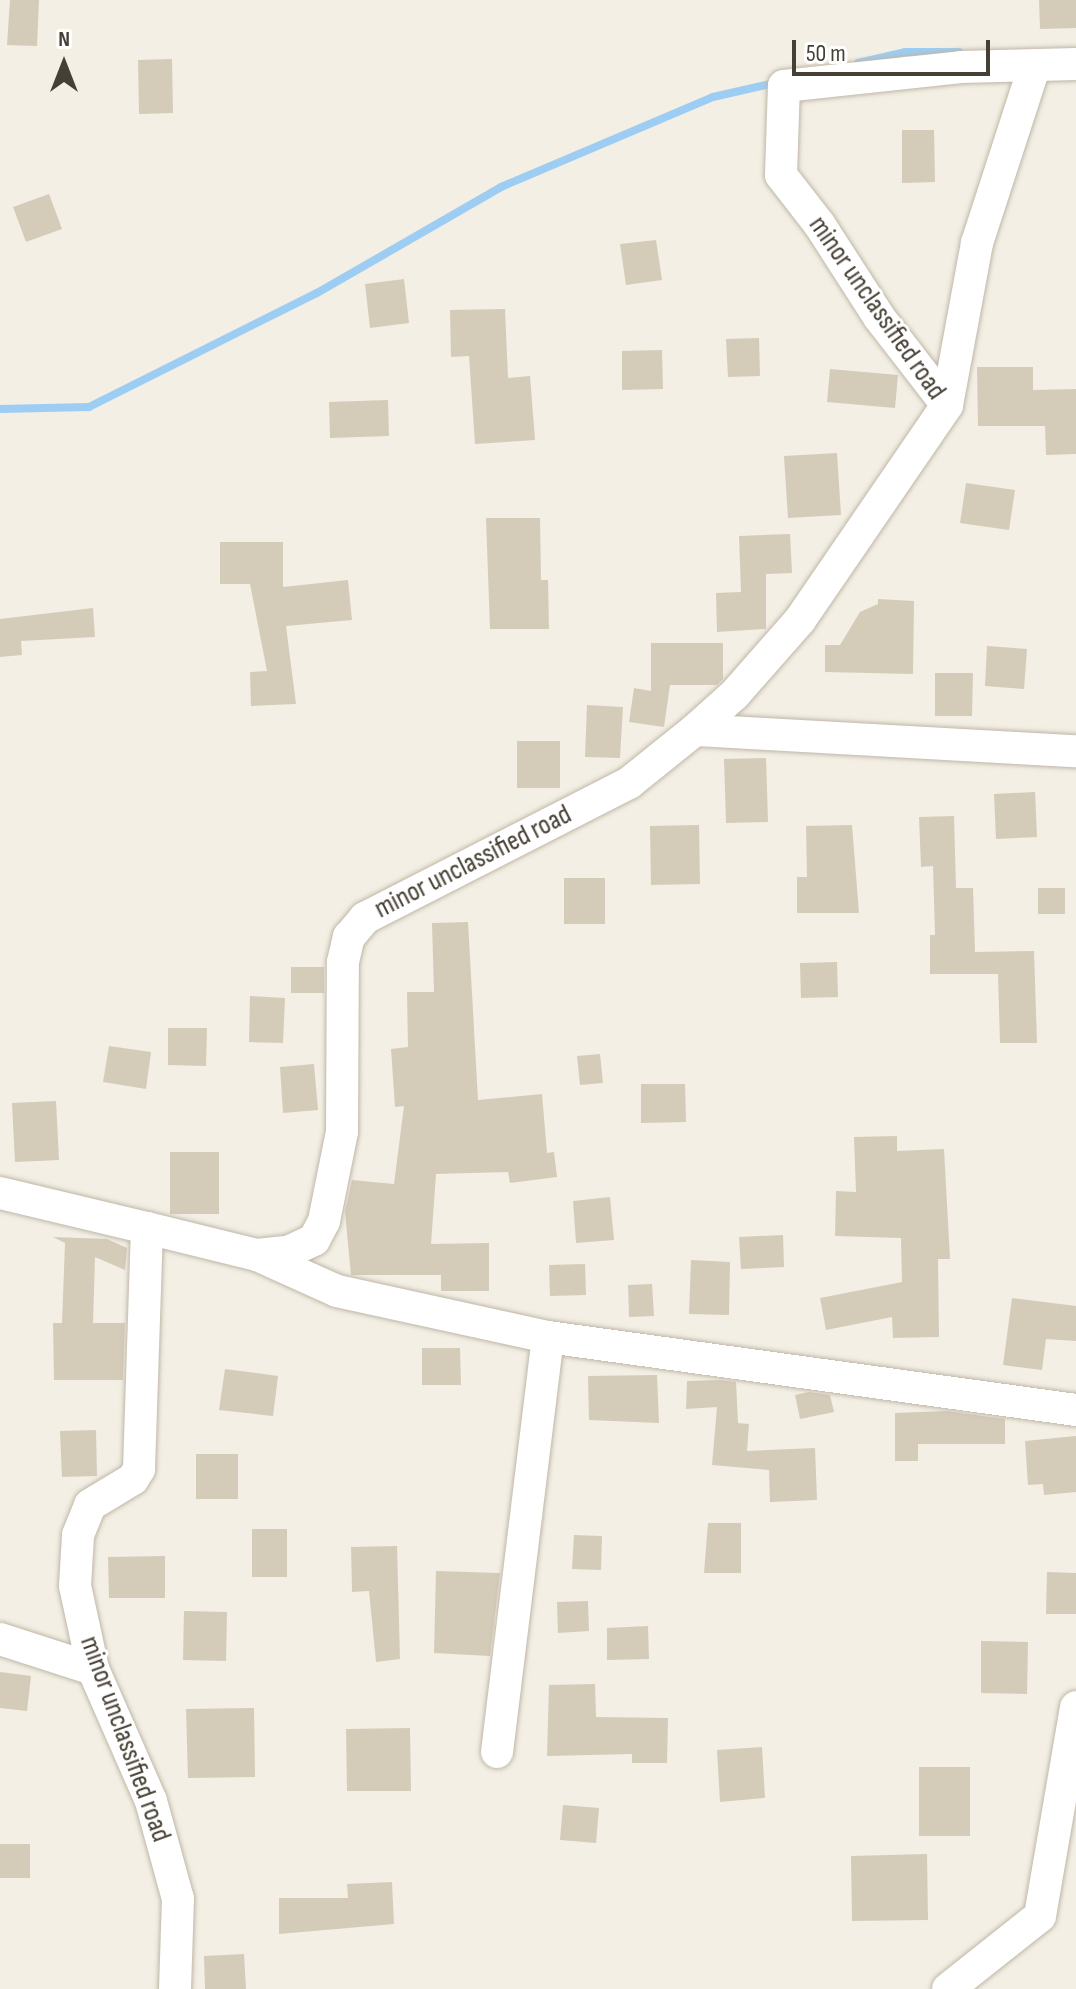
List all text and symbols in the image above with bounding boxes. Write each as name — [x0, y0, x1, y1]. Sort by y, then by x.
north arrow — [24, 24, 104, 104]
scale bar — [796, 24, 994, 74]
text: N — [58, 26, 70, 53]
text: 50 m — [806, 39, 846, 68]
street label: minor unclassified road — [801, 210, 953, 406]
street label: minor unclassified road — [369, 798, 577, 926]
street label: minor unclassified road — [72, 1632, 178, 1846]

